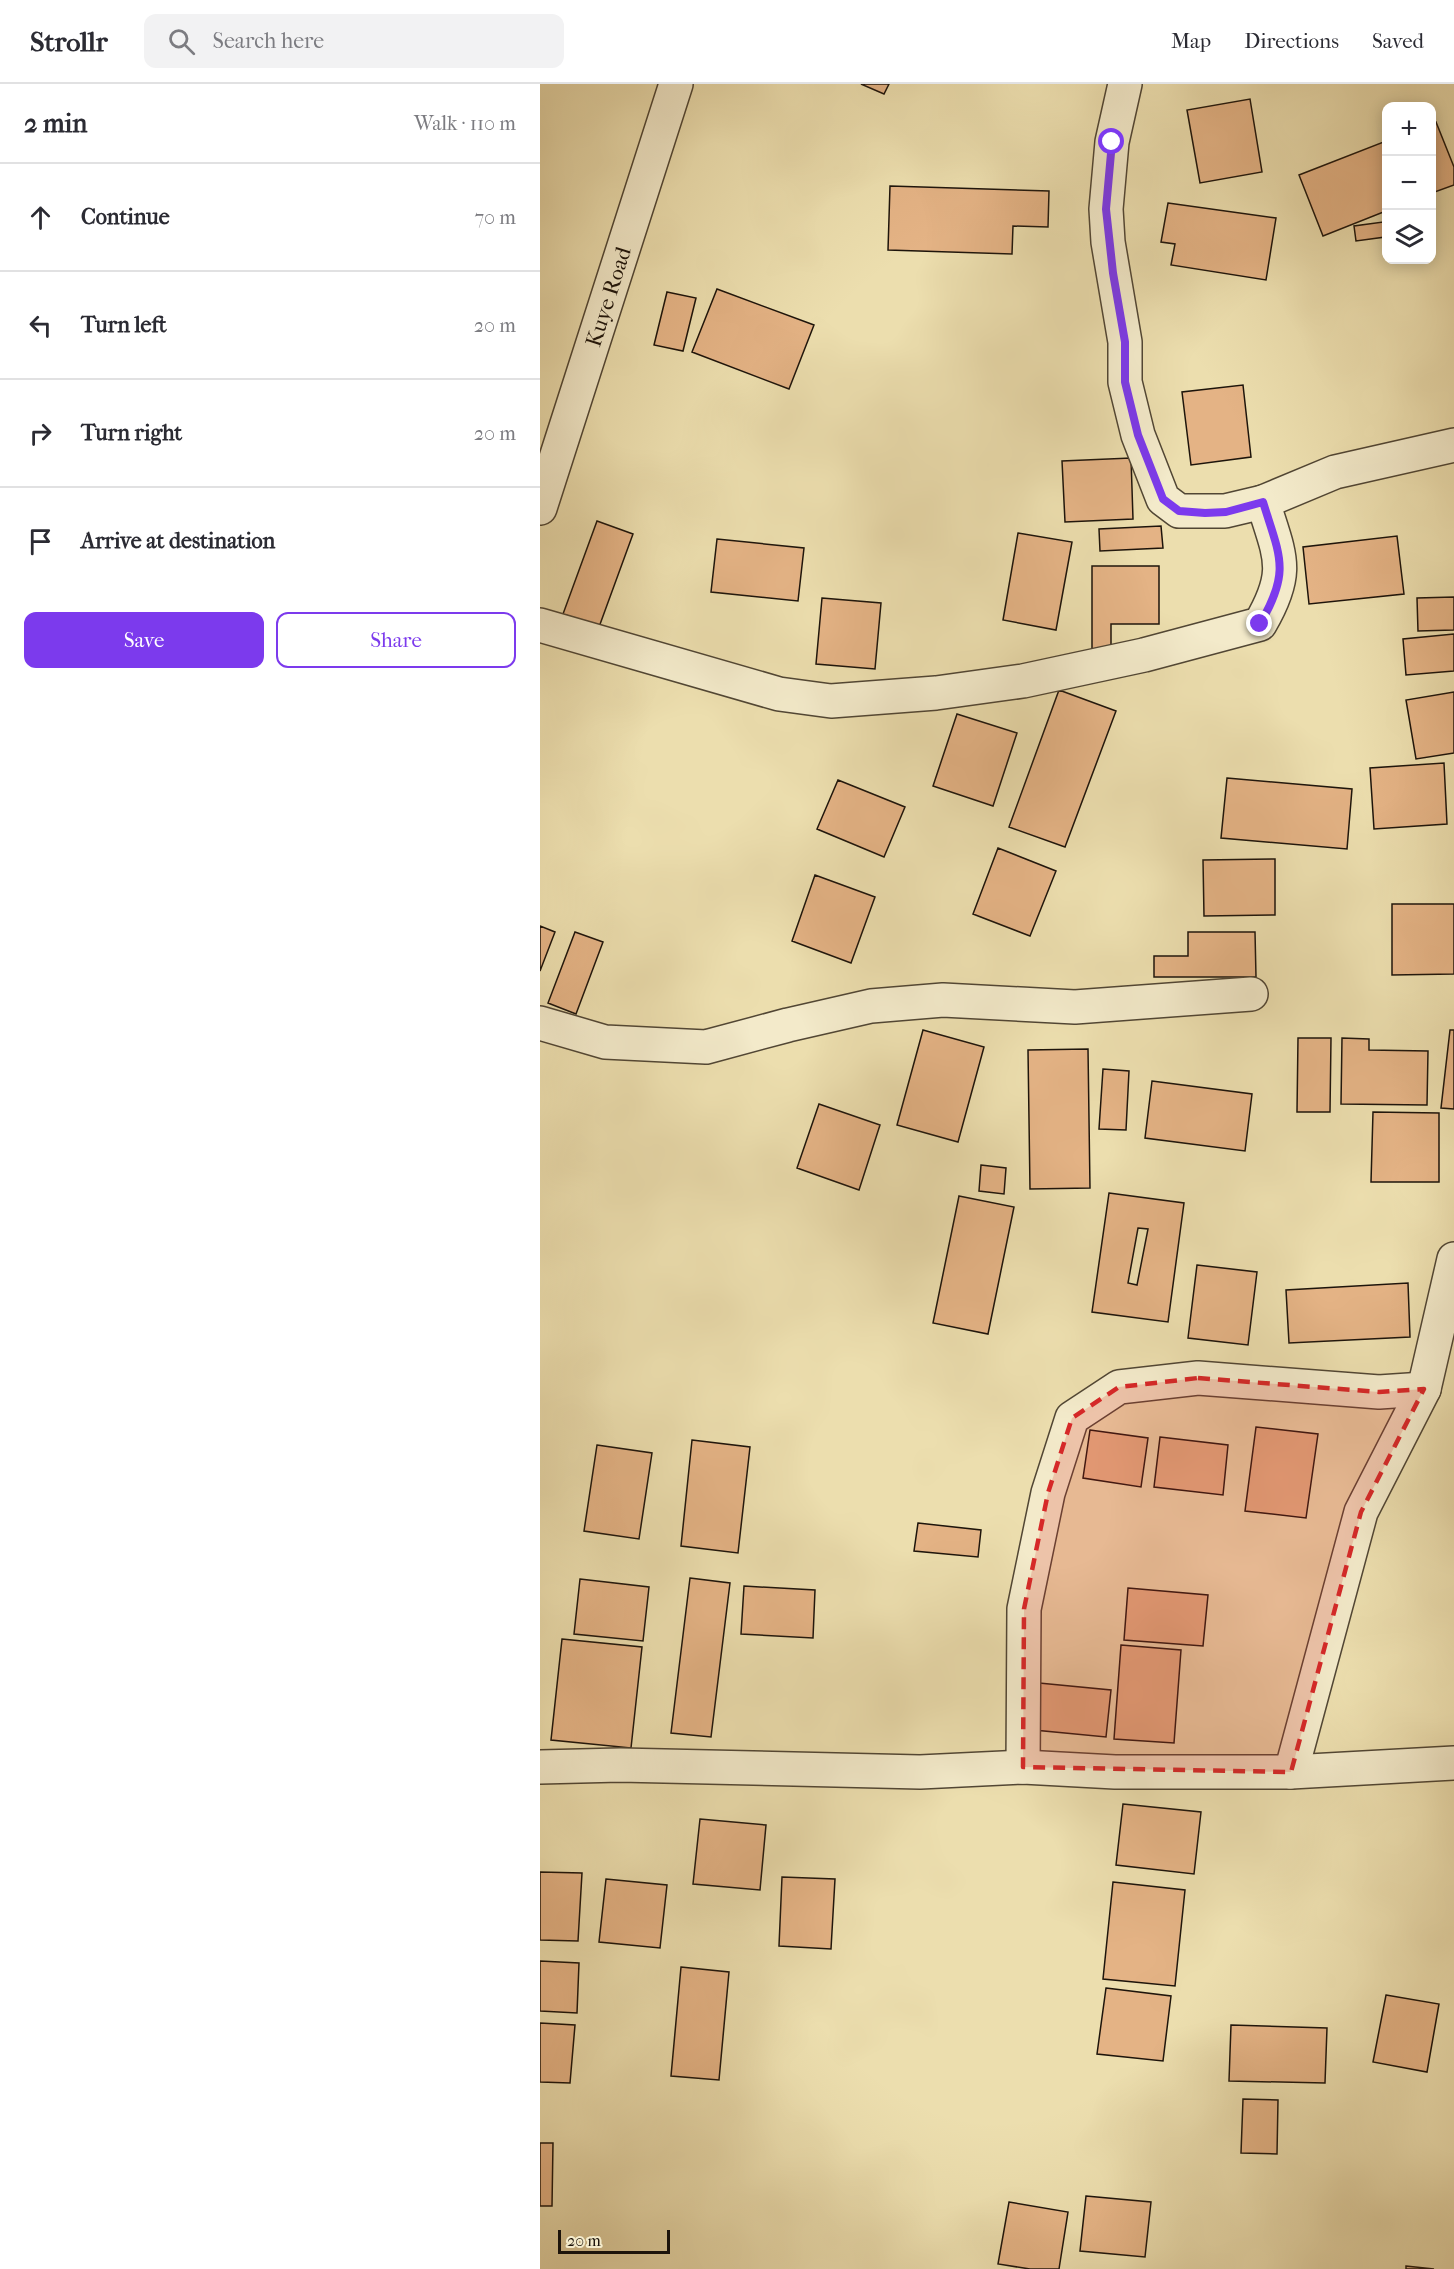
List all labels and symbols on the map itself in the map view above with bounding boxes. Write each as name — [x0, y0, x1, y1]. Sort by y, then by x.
route start — [1098, 128, 1124, 154]
street label: Kuye Road — [581, 243, 637, 350]
route end — [1246, 610, 1272, 636]
scale bar — [558, 2227, 670, 2254]

